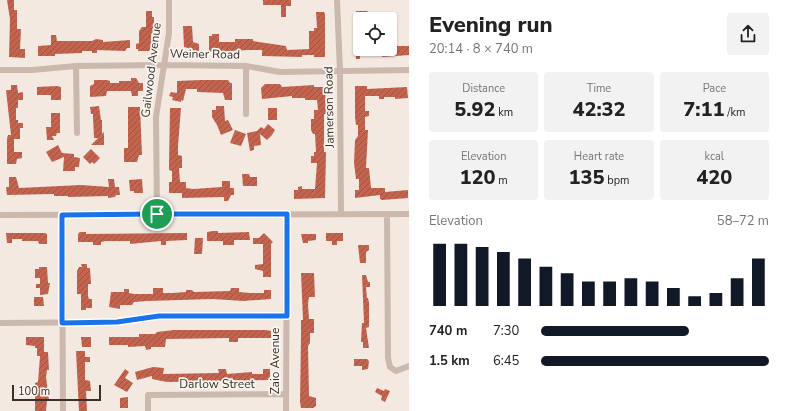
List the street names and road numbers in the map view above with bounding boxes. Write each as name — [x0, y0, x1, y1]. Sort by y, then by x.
street label: Gailwood Avenue — [137, 22, 165, 118]
street label: Weiner Road — [170, 45, 240, 63]
street label: Jamerson Road — [320, 66, 338, 149]
street label: Zaio Avenue — [267, 328, 283, 394]
street label: Darlow Street — [179, 376, 256, 392]

